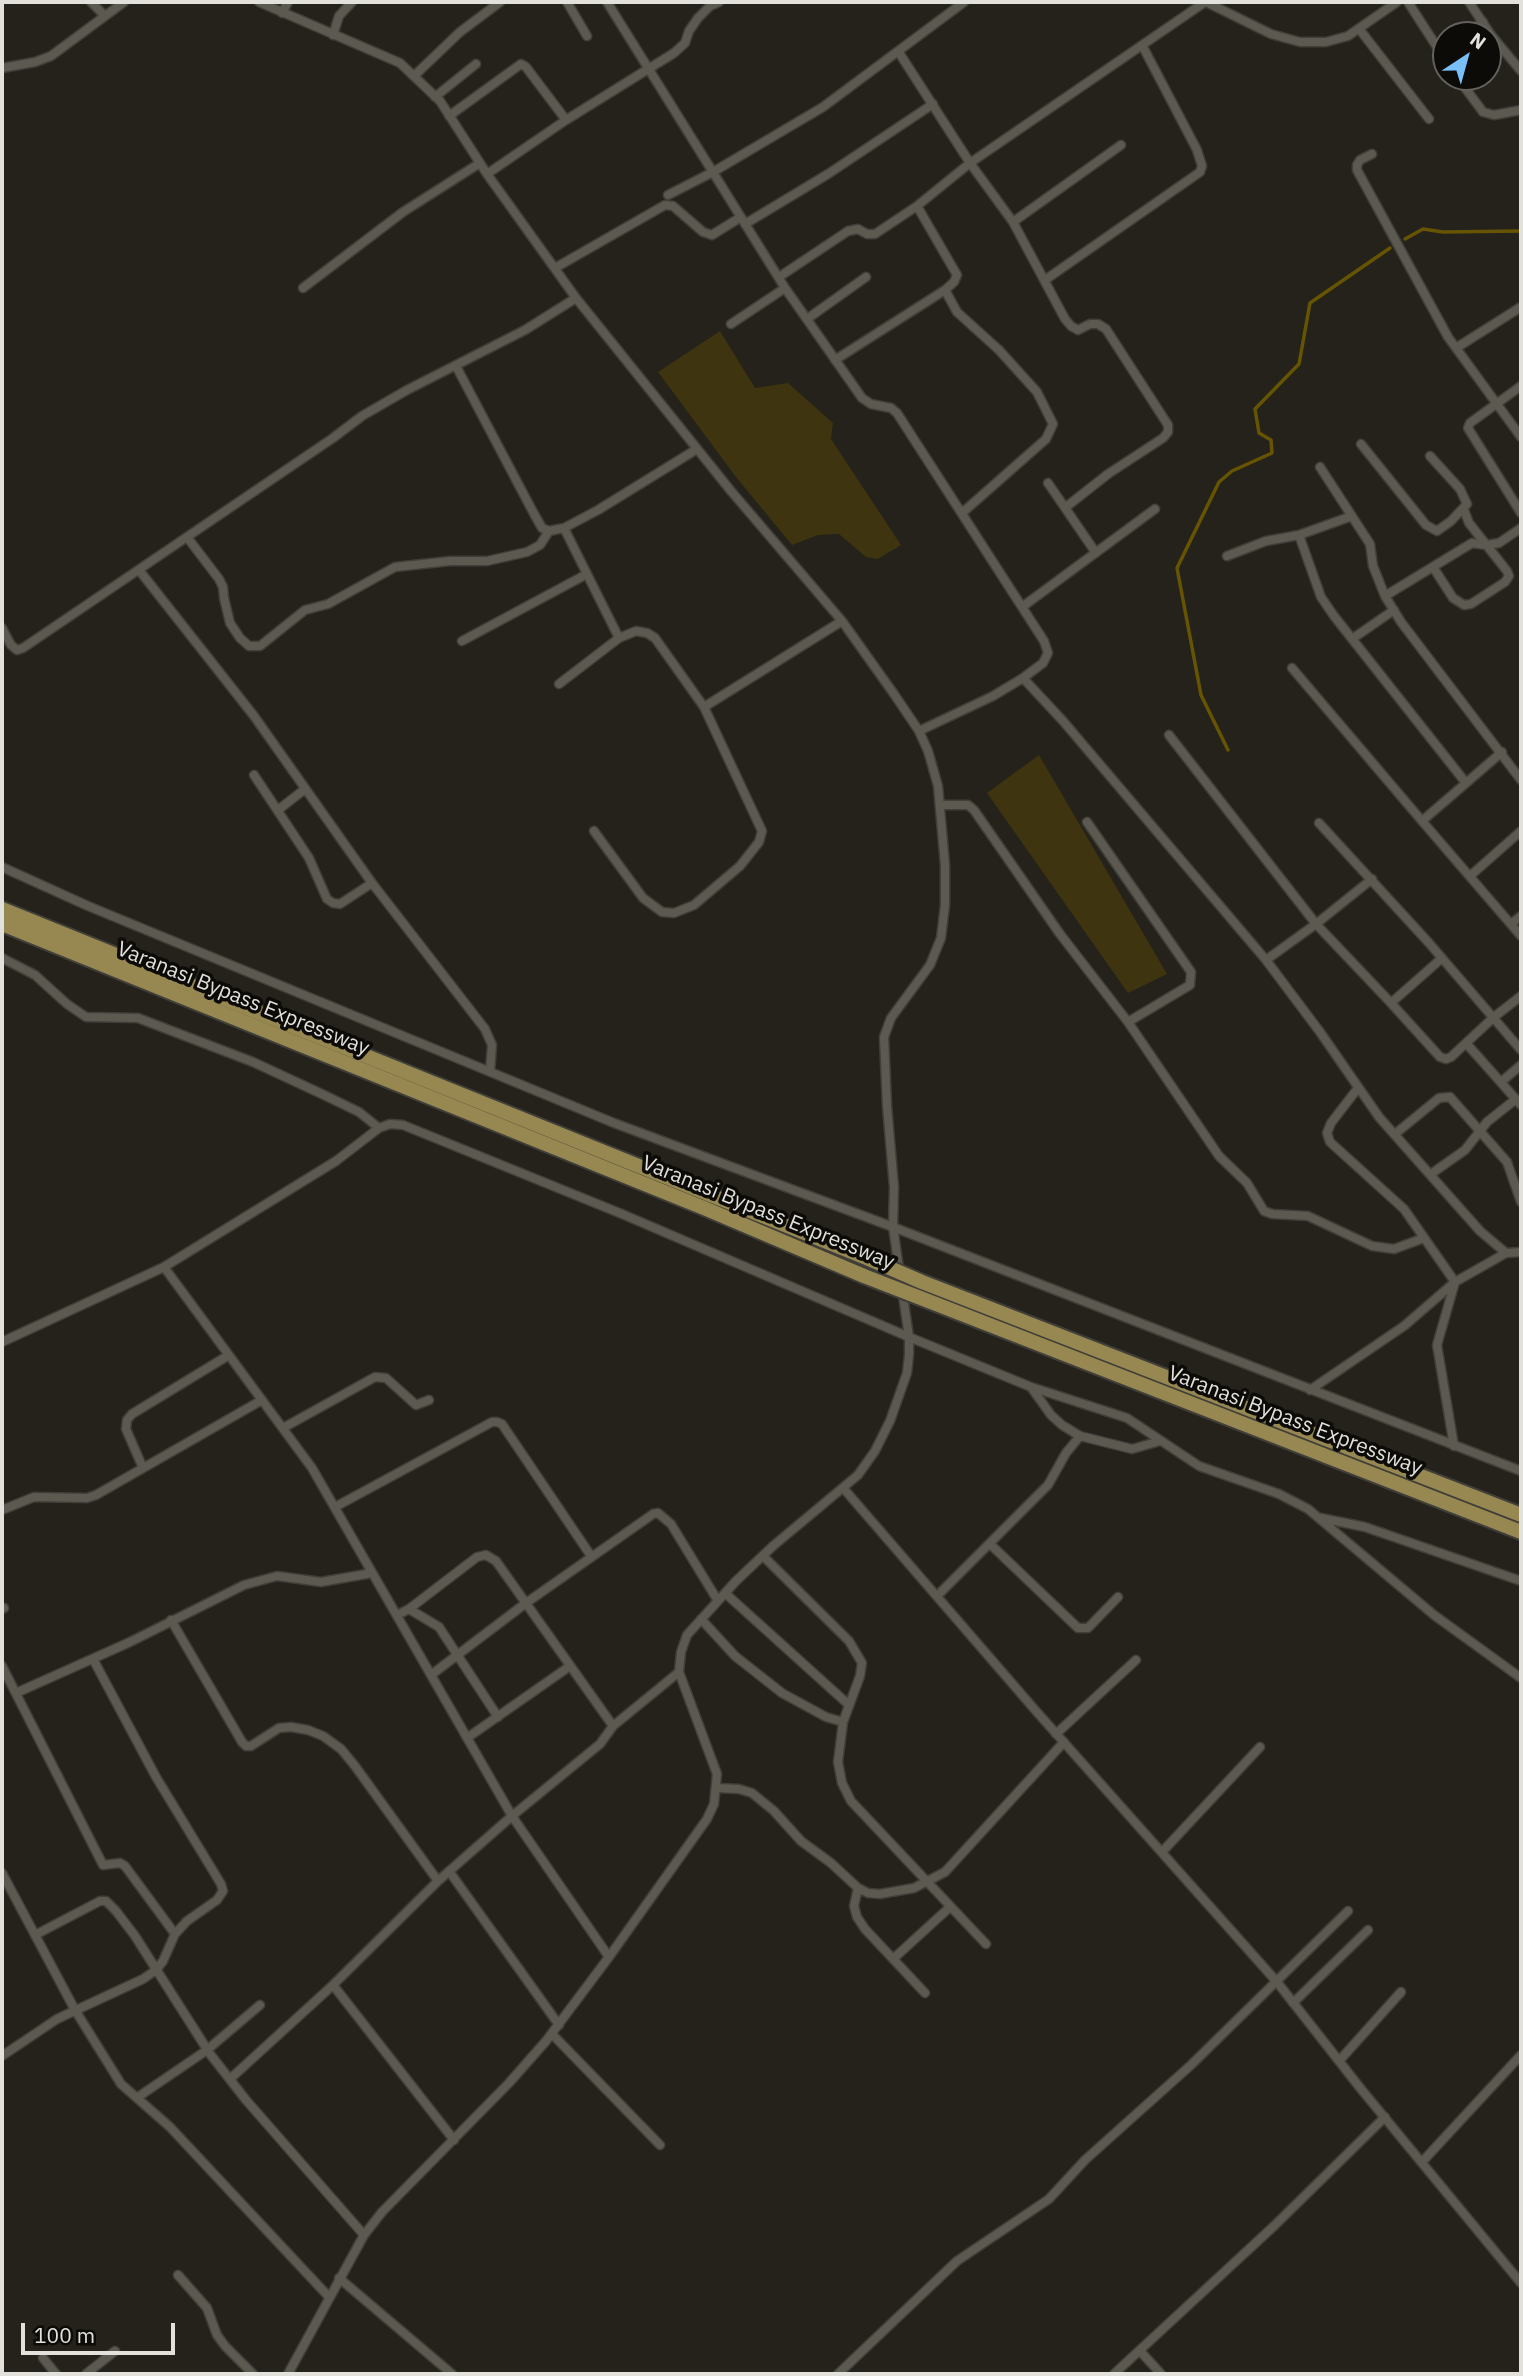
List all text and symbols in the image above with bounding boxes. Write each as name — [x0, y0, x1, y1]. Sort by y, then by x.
north arrow — [1432, 21, 1502, 91]
text: N — [1466, 27, 1491, 54]
street label: Varanasi Bypass Expressway — [113, 937, 373, 1061]
street label: Varanasi Bypass Expressway — [638, 1151, 898, 1275]
street label: Varanasi Bypass Expressway — [1164, 1361, 1426, 1481]
scale bar — [24, 2310, 178, 2354]
text: 100 m — [34, 2321, 95, 2349]

